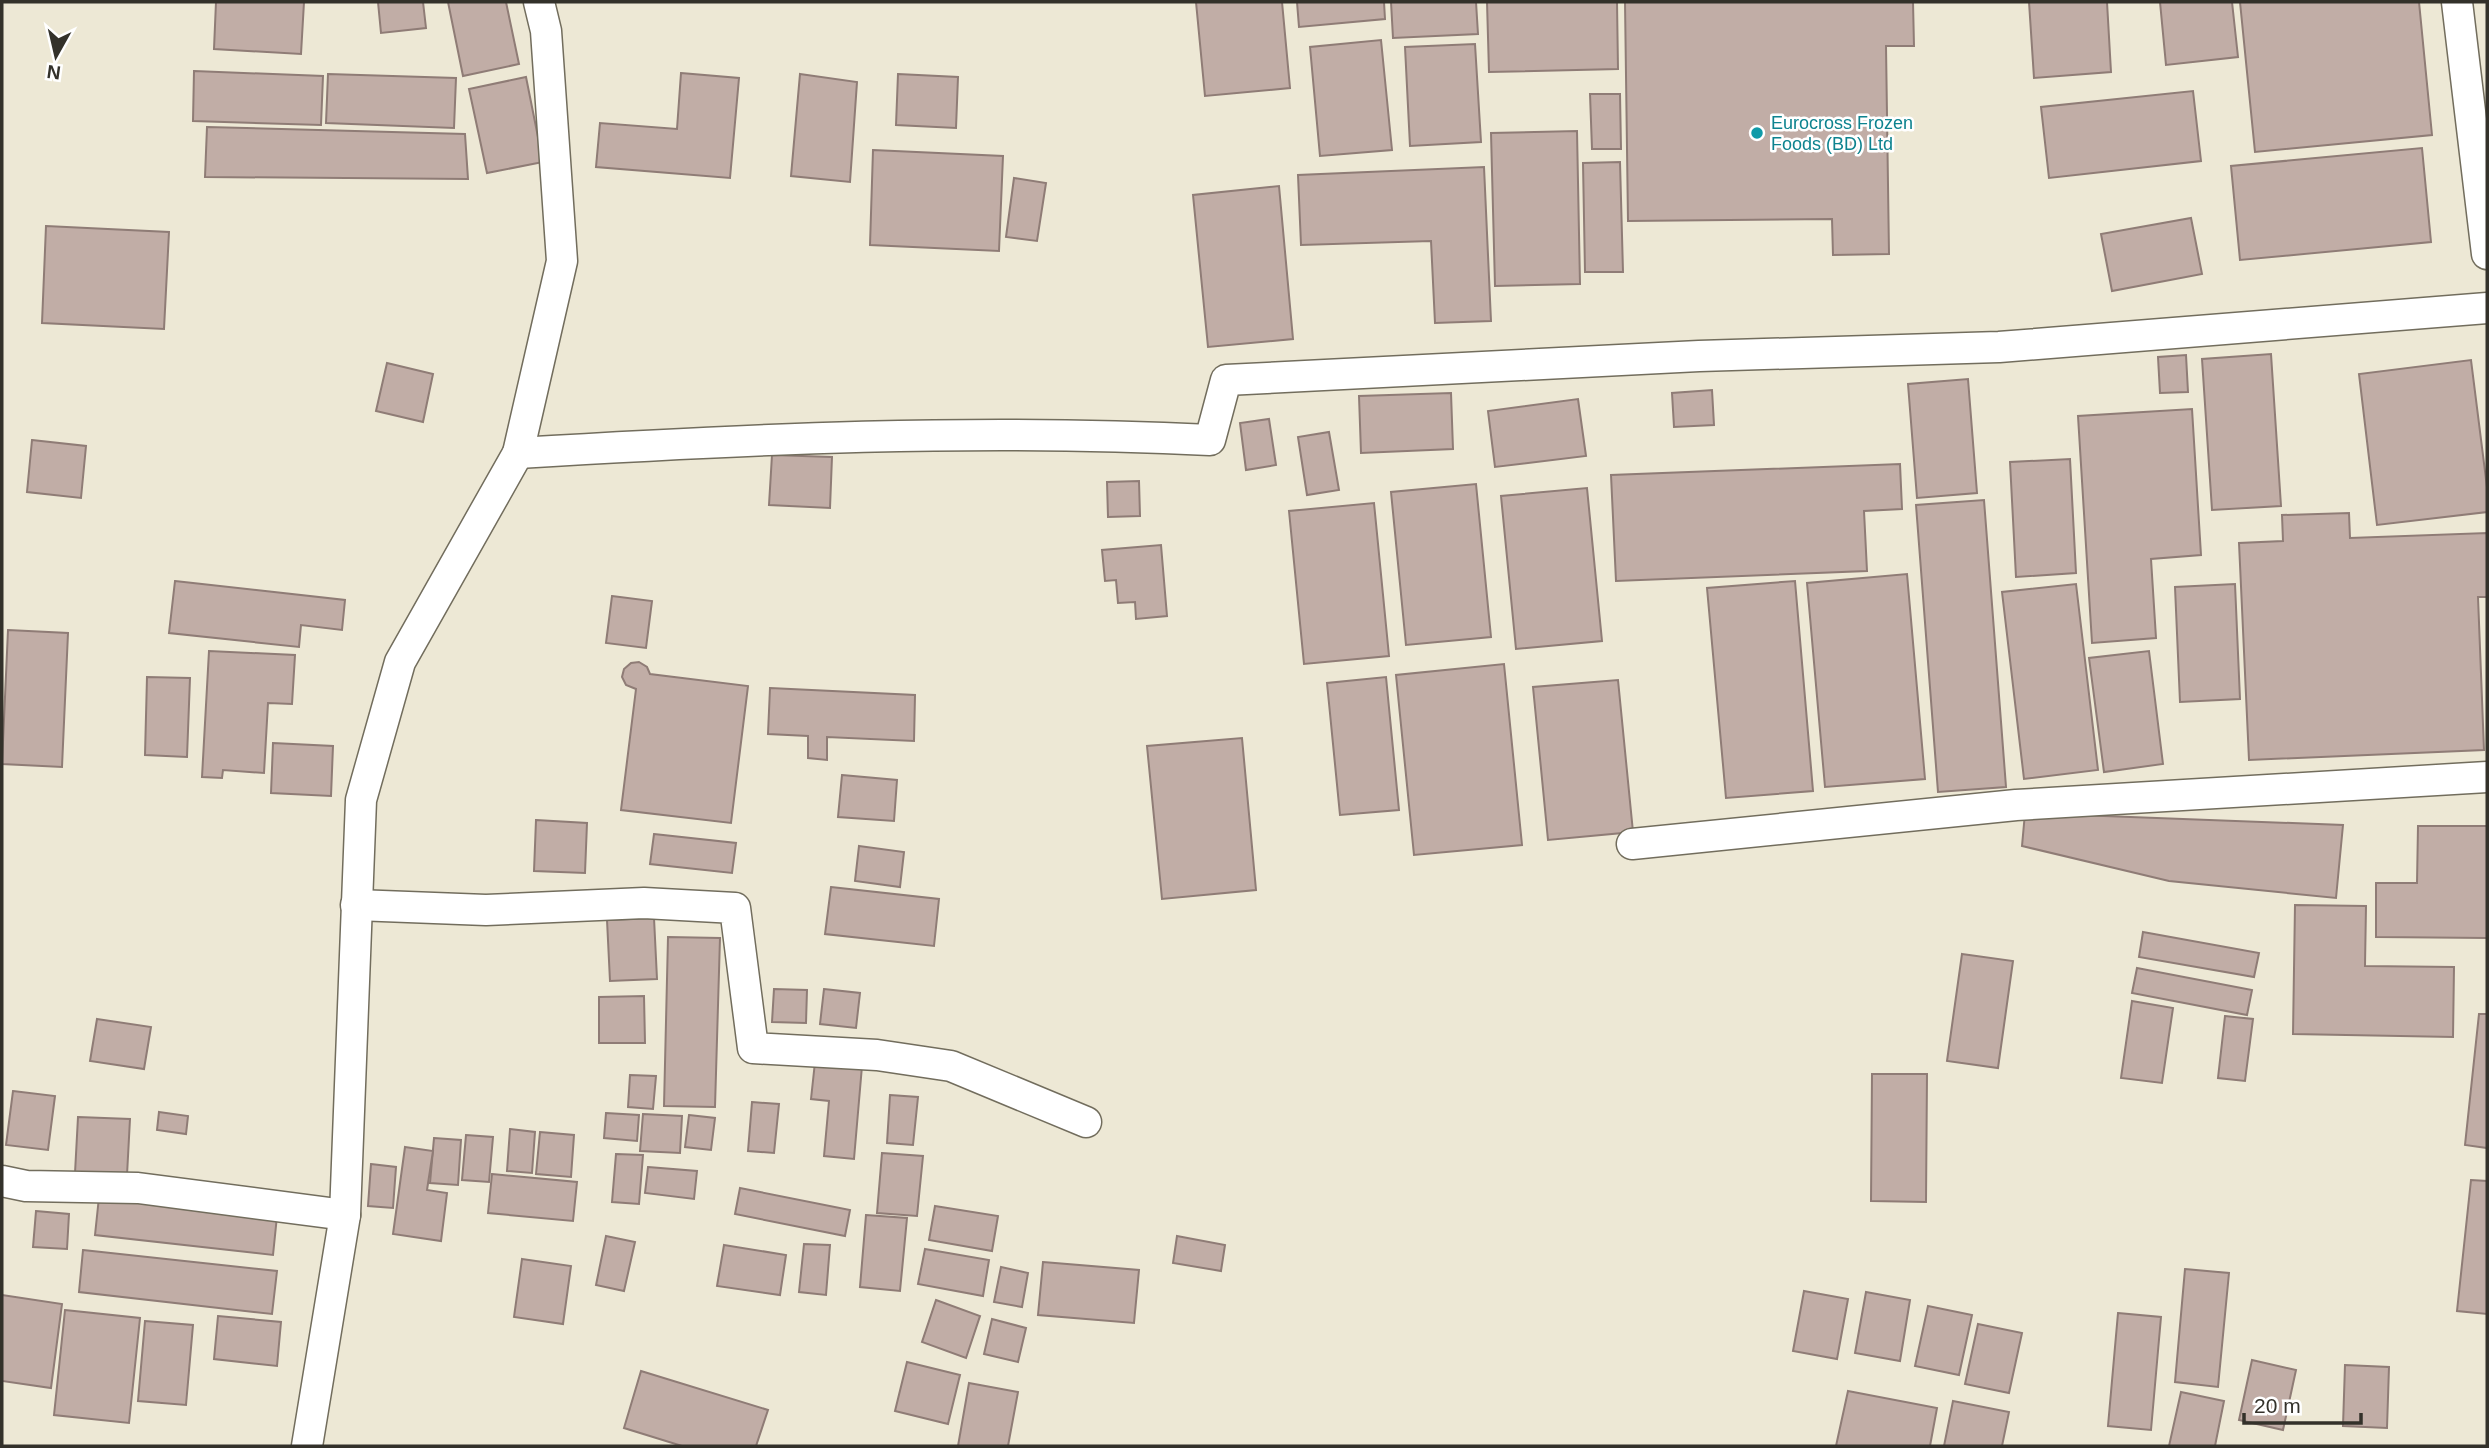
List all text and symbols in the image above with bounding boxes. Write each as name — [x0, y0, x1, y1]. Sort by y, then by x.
north arrow — [21, 21, 91, 91]
text: N — [45, 61, 62, 84]
place label: Eurocross Frozen Foods (BD) Ltd — [1771, 113, 1913, 154]
marker: Eurocross Frozen Foods (BD) Ltd — [1749, 125, 1765, 141]
scale bar — [2244, 1382, 2361, 1426]
text: 20 m — [2254, 1394, 2301, 1417]

